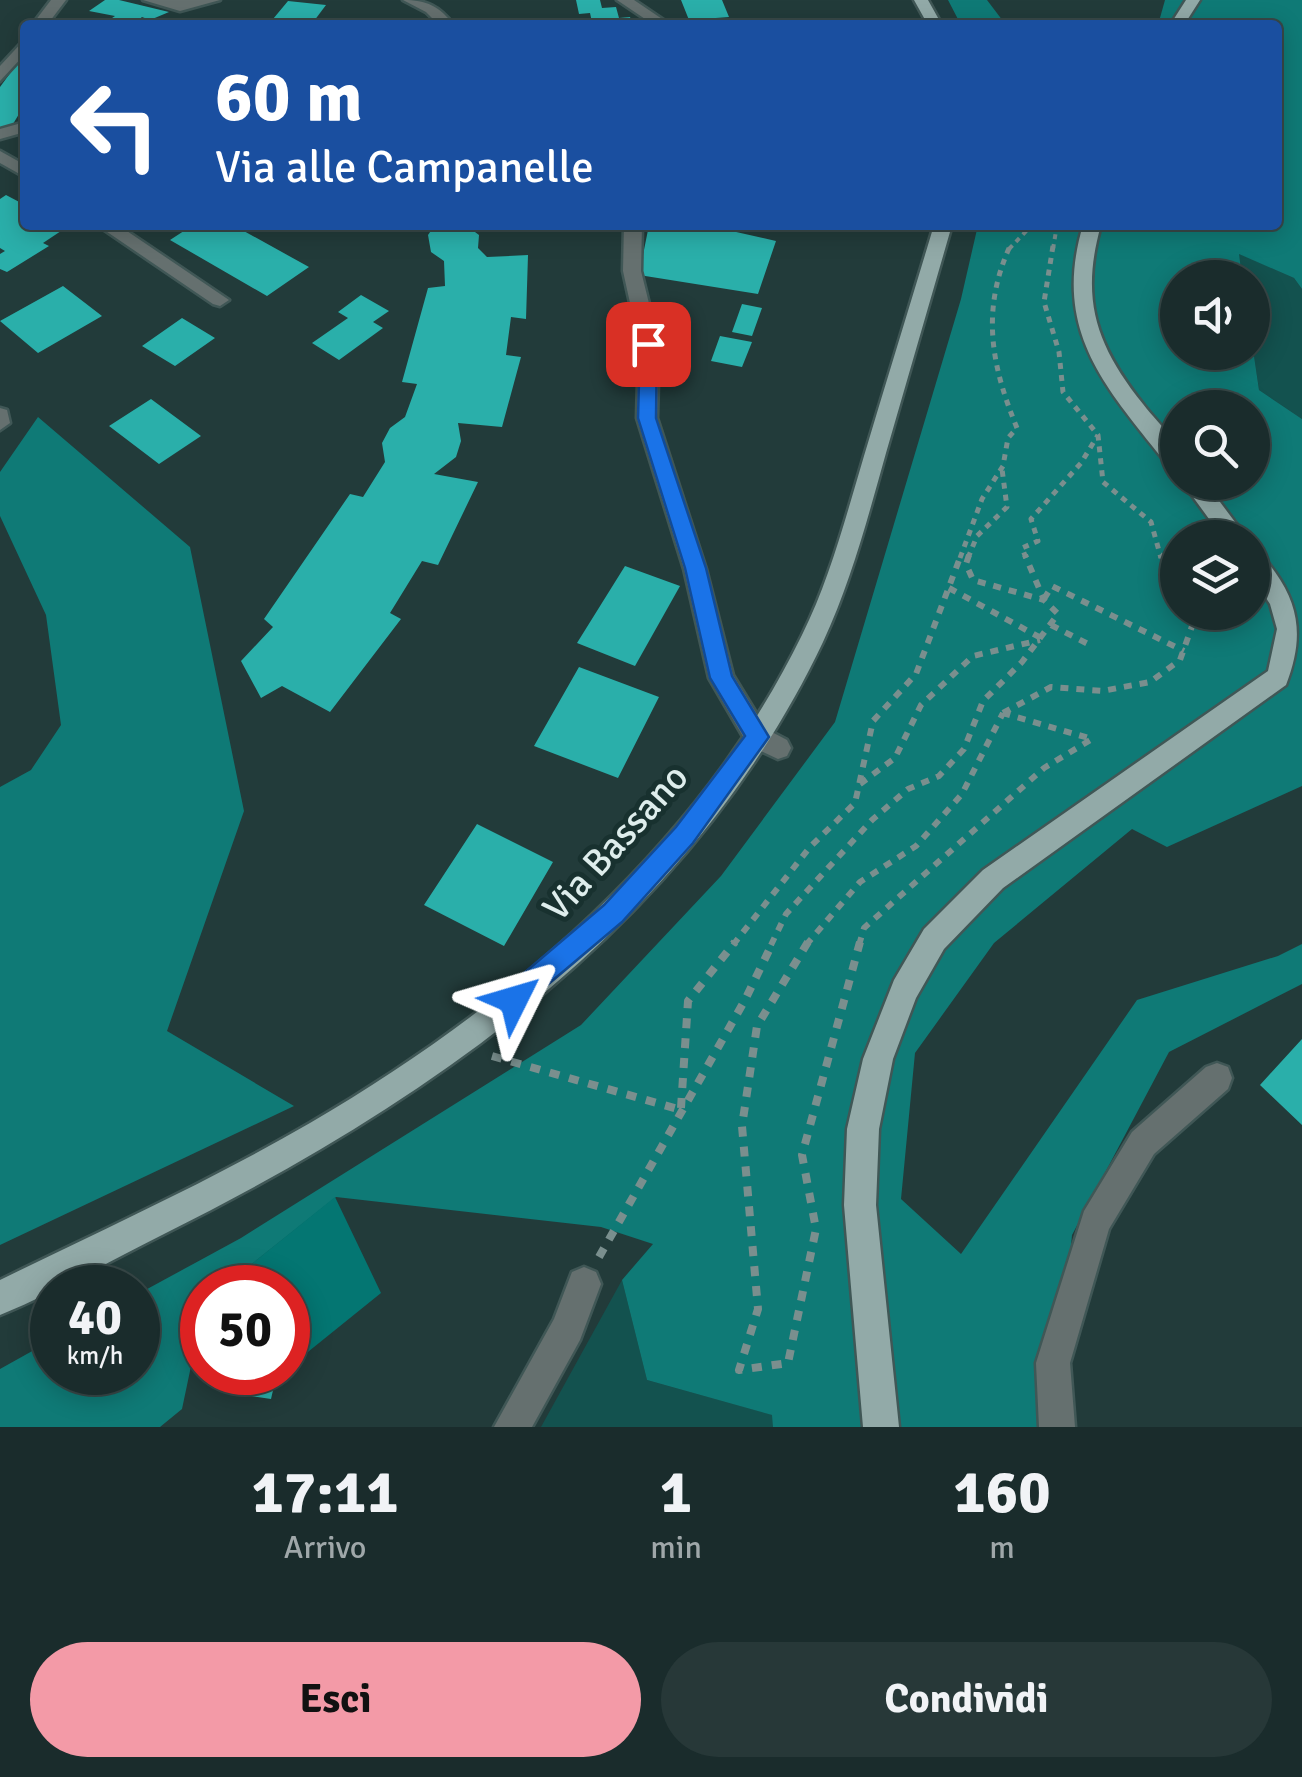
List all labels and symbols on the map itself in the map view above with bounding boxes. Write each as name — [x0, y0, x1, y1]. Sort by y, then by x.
pin — [606, 302, 691, 387]
street label: Via Bassano — [533, 754, 698, 931]
position arrow — [462, 948, 566, 1052]
speed limit sign: 50 — [180, 1265, 310, 1395]

